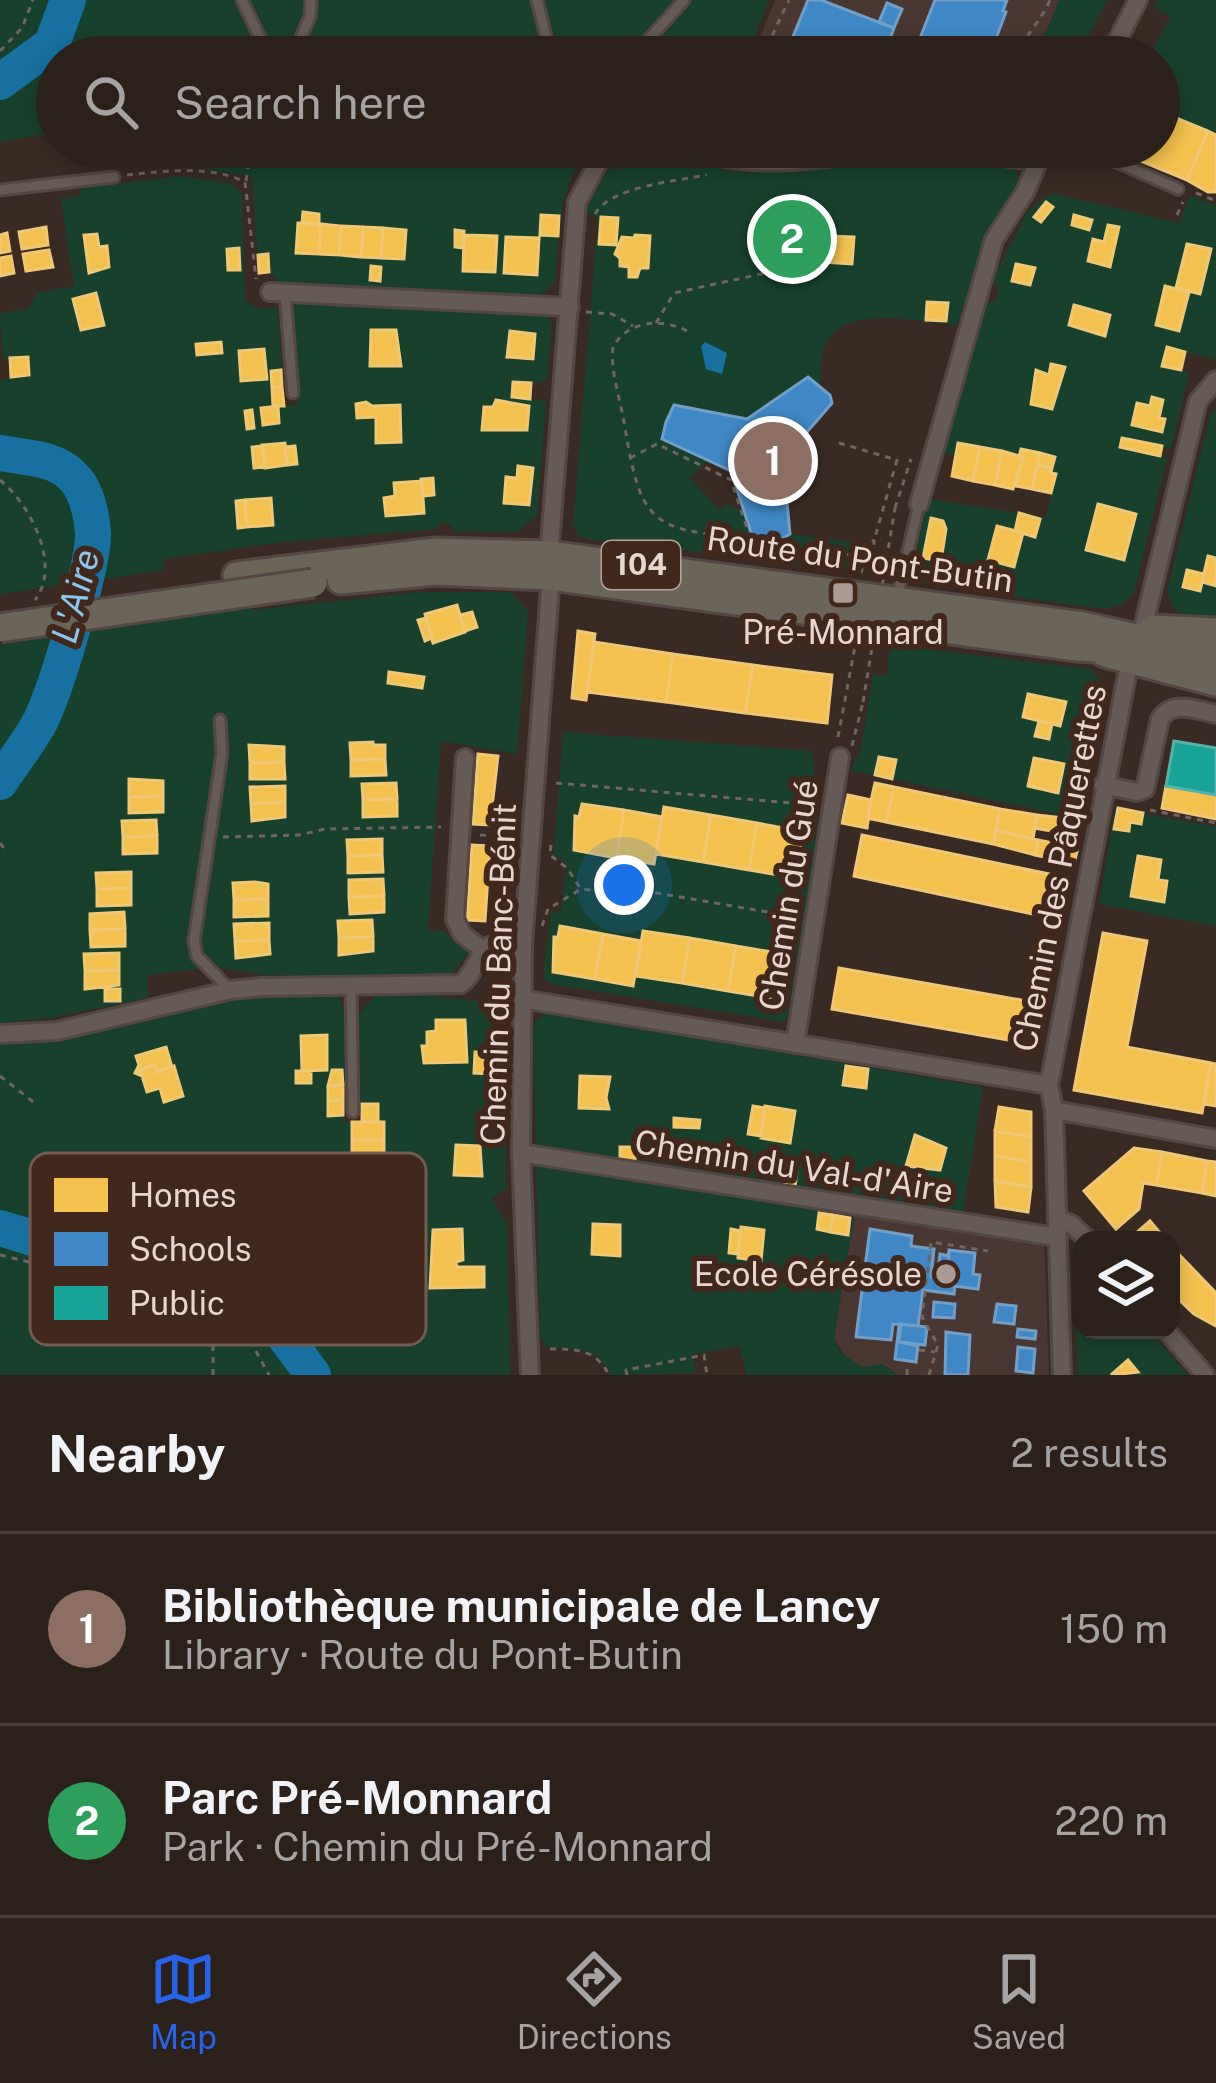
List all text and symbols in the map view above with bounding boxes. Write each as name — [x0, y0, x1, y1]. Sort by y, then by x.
search box — [36, 36, 1180, 168]
icon: search — [78, 69, 144, 135]
text: Search here — [174, 76, 427, 129]
pin: 2 — [753, 194, 831, 284]
pin: 1 — [734, 416, 812, 506]
street label: Route du Pont-Butin — [705, 519, 1015, 599]
road number: 104 — [602, 541, 680, 589]
water label: L'Aire — [42, 545, 108, 647]
marker: Pré-Monnard — [830, 580, 856, 606]
place label: Pré-Monnard — [742, 613, 944, 651]
street label: Chemin des Pâquerettes — [1005, 681, 1113, 1055]
street label: Chemin du Gué — [751, 777, 825, 1013]
street label: Chemin du Banc-Bénit — [473, 802, 523, 1146]
your location — [594, 855, 654, 915]
street label: Chemin du Val-d'Aire — [632, 1122, 956, 1210]
legend — [30, 1153, 426, 1345]
text: Homes — [129, 1176, 237, 1214]
text: Schools — [129, 1230, 251, 1268]
map controls — [1072, 1231, 1180, 1339]
button: layers — [1072, 1231, 1180, 1339]
place label: Ecole Cérésole — [694, 1255, 922, 1293]
marker: Ecole Cérésole — [933, 1261, 959, 1287]
text: Public — [129, 1284, 225, 1322]
text: Nearby — [48, 1424, 225, 1483]
text: 2 results — [1011, 1430, 1168, 1476]
text: Bibliothèque municipale de Lancy — [162, 1579, 880, 1632]
text: 1 — [79, 1606, 95, 1652]
text: 150 m — [1060, 1606, 1168, 1652]
text: Library · Route du Pont-Butin — [162, 1632, 683, 1678]
text: Parc Pré-Monnard — [162, 1771, 552, 1824]
text: 2 — [75, 1798, 99, 1844]
text: 220 m — [1054, 1798, 1168, 1844]
text: Park · Chemin du Pré-Monnard — [162, 1824, 713, 1870]
tab: Map — [150, 1946, 217, 2056]
tab: Directions — [517, 1946, 672, 2056]
tab: Saved — [972, 1946, 1066, 2056]

